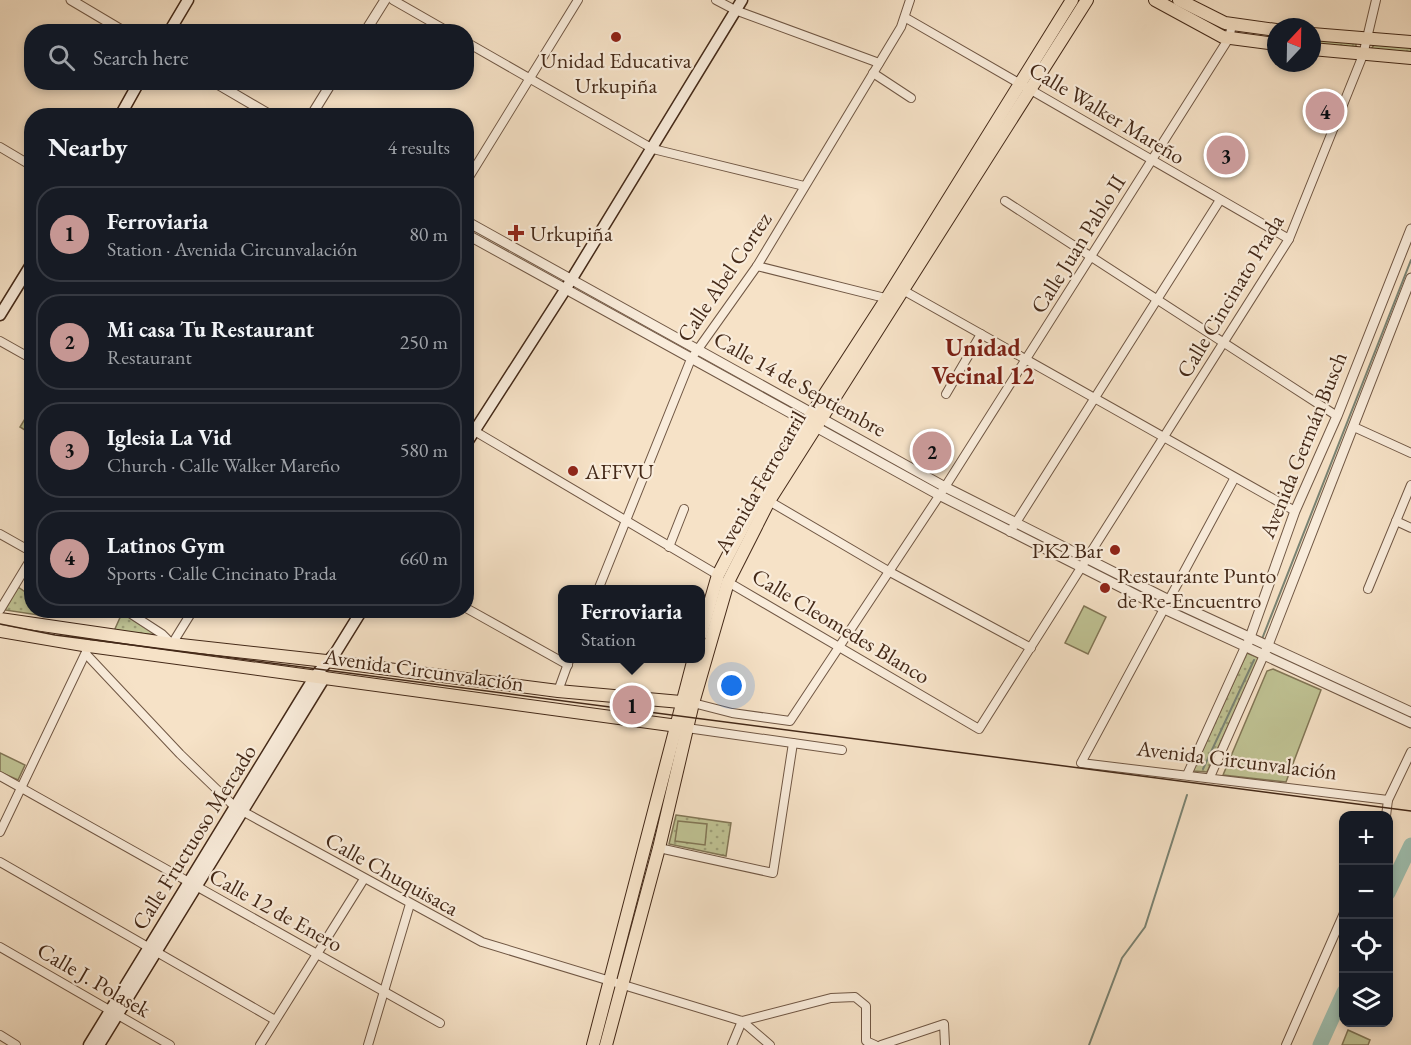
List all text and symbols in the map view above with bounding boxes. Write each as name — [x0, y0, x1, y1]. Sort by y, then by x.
north arrow — [1267, 18, 1321, 72]
search box — [24, 24, 474, 90]
marker: Unidad Educativa Urkupiña — [609, 30, 623, 44]
icon: search — [45, 41, 78, 74]
text: Search here — [93, 43, 188, 72]
place label: Unidad Educativa Urkupiña — [540, 46, 692, 100]
street label: Calle Walker Mareño — [1024, 55, 1190, 171]
pin: 4 — [1306, 88, 1344, 134]
text: Nearby — [48, 130, 128, 164]
pin: 3 — [1206, 132, 1246, 178]
text: 4 results — [387, 134, 450, 160]
street label: Calle Juan Pablo II — [1024, 169, 1132, 319]
street label: Calle Abel Cortez — [670, 206, 778, 347]
text: Ferroviaria — [107, 207, 208, 236]
street label: Calle Cincinato Prada — [1170, 209, 1290, 383]
place label: Urkupiña — [530, 219, 613, 248]
text: 1 — [64, 221, 75, 247]
text: 80 m — [409, 221, 448, 247]
marker: Urkupiña — [507, 224, 525, 242]
text: Station · Avenida Circunvalación — [107, 236, 358, 262]
text: Mi casa Tu Restaurant — [107, 315, 314, 344]
street label: Calle 14 de Septiembre — [709, 325, 892, 444]
text: 2 — [64, 329, 75, 355]
text: 250 m — [400, 329, 448, 355]
district label: Unidad Vecinal 12 — [931, 332, 1035, 391]
text: Restaurant — [107, 344, 192, 370]
street label: Avenida Germán Busch — [1252, 348, 1354, 543]
street label: Avenida Ferrocarril — [707, 405, 813, 559]
text: Iglesia La Vid — [107, 423, 232, 452]
pin: 2 — [912, 428, 952, 474]
text: 3 — [64, 437, 75, 463]
text: 580 m — [400, 437, 448, 463]
text: Church · Calle Walker Mareño — [107, 452, 340, 478]
place label: AFFVU — [584, 457, 655, 486]
marker: AFFVU — [566, 464, 580, 478]
text: Latinos Gym — [107, 531, 225, 560]
place label: PK2 Bar — [1032, 536, 1104, 565]
marker: PK2 Bar — [1108, 543, 1122, 557]
text: 4 — [64, 545, 75, 571]
text: 660 m — [400, 545, 448, 571]
text: Sports · Calle Cincinato Prada — [107, 560, 337, 586]
street label: Calle Cleomedes Blanco — [747, 561, 935, 691]
place label: Restaurante Punto de Re-Encuentro — [1117, 561, 1277, 615]
marker: Restaurante Punto de Re-Encuentro — [1098, 581, 1112, 595]
popup — [558, 585, 705, 663]
text: Ferroviaria — [581, 597, 682, 626]
text: Station — [581, 626, 636, 652]
street label: Avenida Circunvalación — [321, 641, 526, 698]
your location — [717, 671, 746, 700]
pin: 1 — [612, 682, 652, 728]
street label: Avenida Circunvalación — [1134, 733, 1339, 787]
street label: Calle Fructuoso Mercado — [125, 739, 263, 935]
map controls — [1339, 811, 1393, 1027]
button: + — [1339, 811, 1393, 865]
street label: Calle Chuquisaca — [320, 825, 464, 923]
street label: Calle 12 de Enero — [204, 861, 348, 959]
button: − — [1339, 865, 1393, 919]
button: locate — [1339, 919, 1393, 973]
street label: Calle J. Polasek — [32, 936, 157, 1025]
button: layers — [1339, 973, 1393, 1027]

